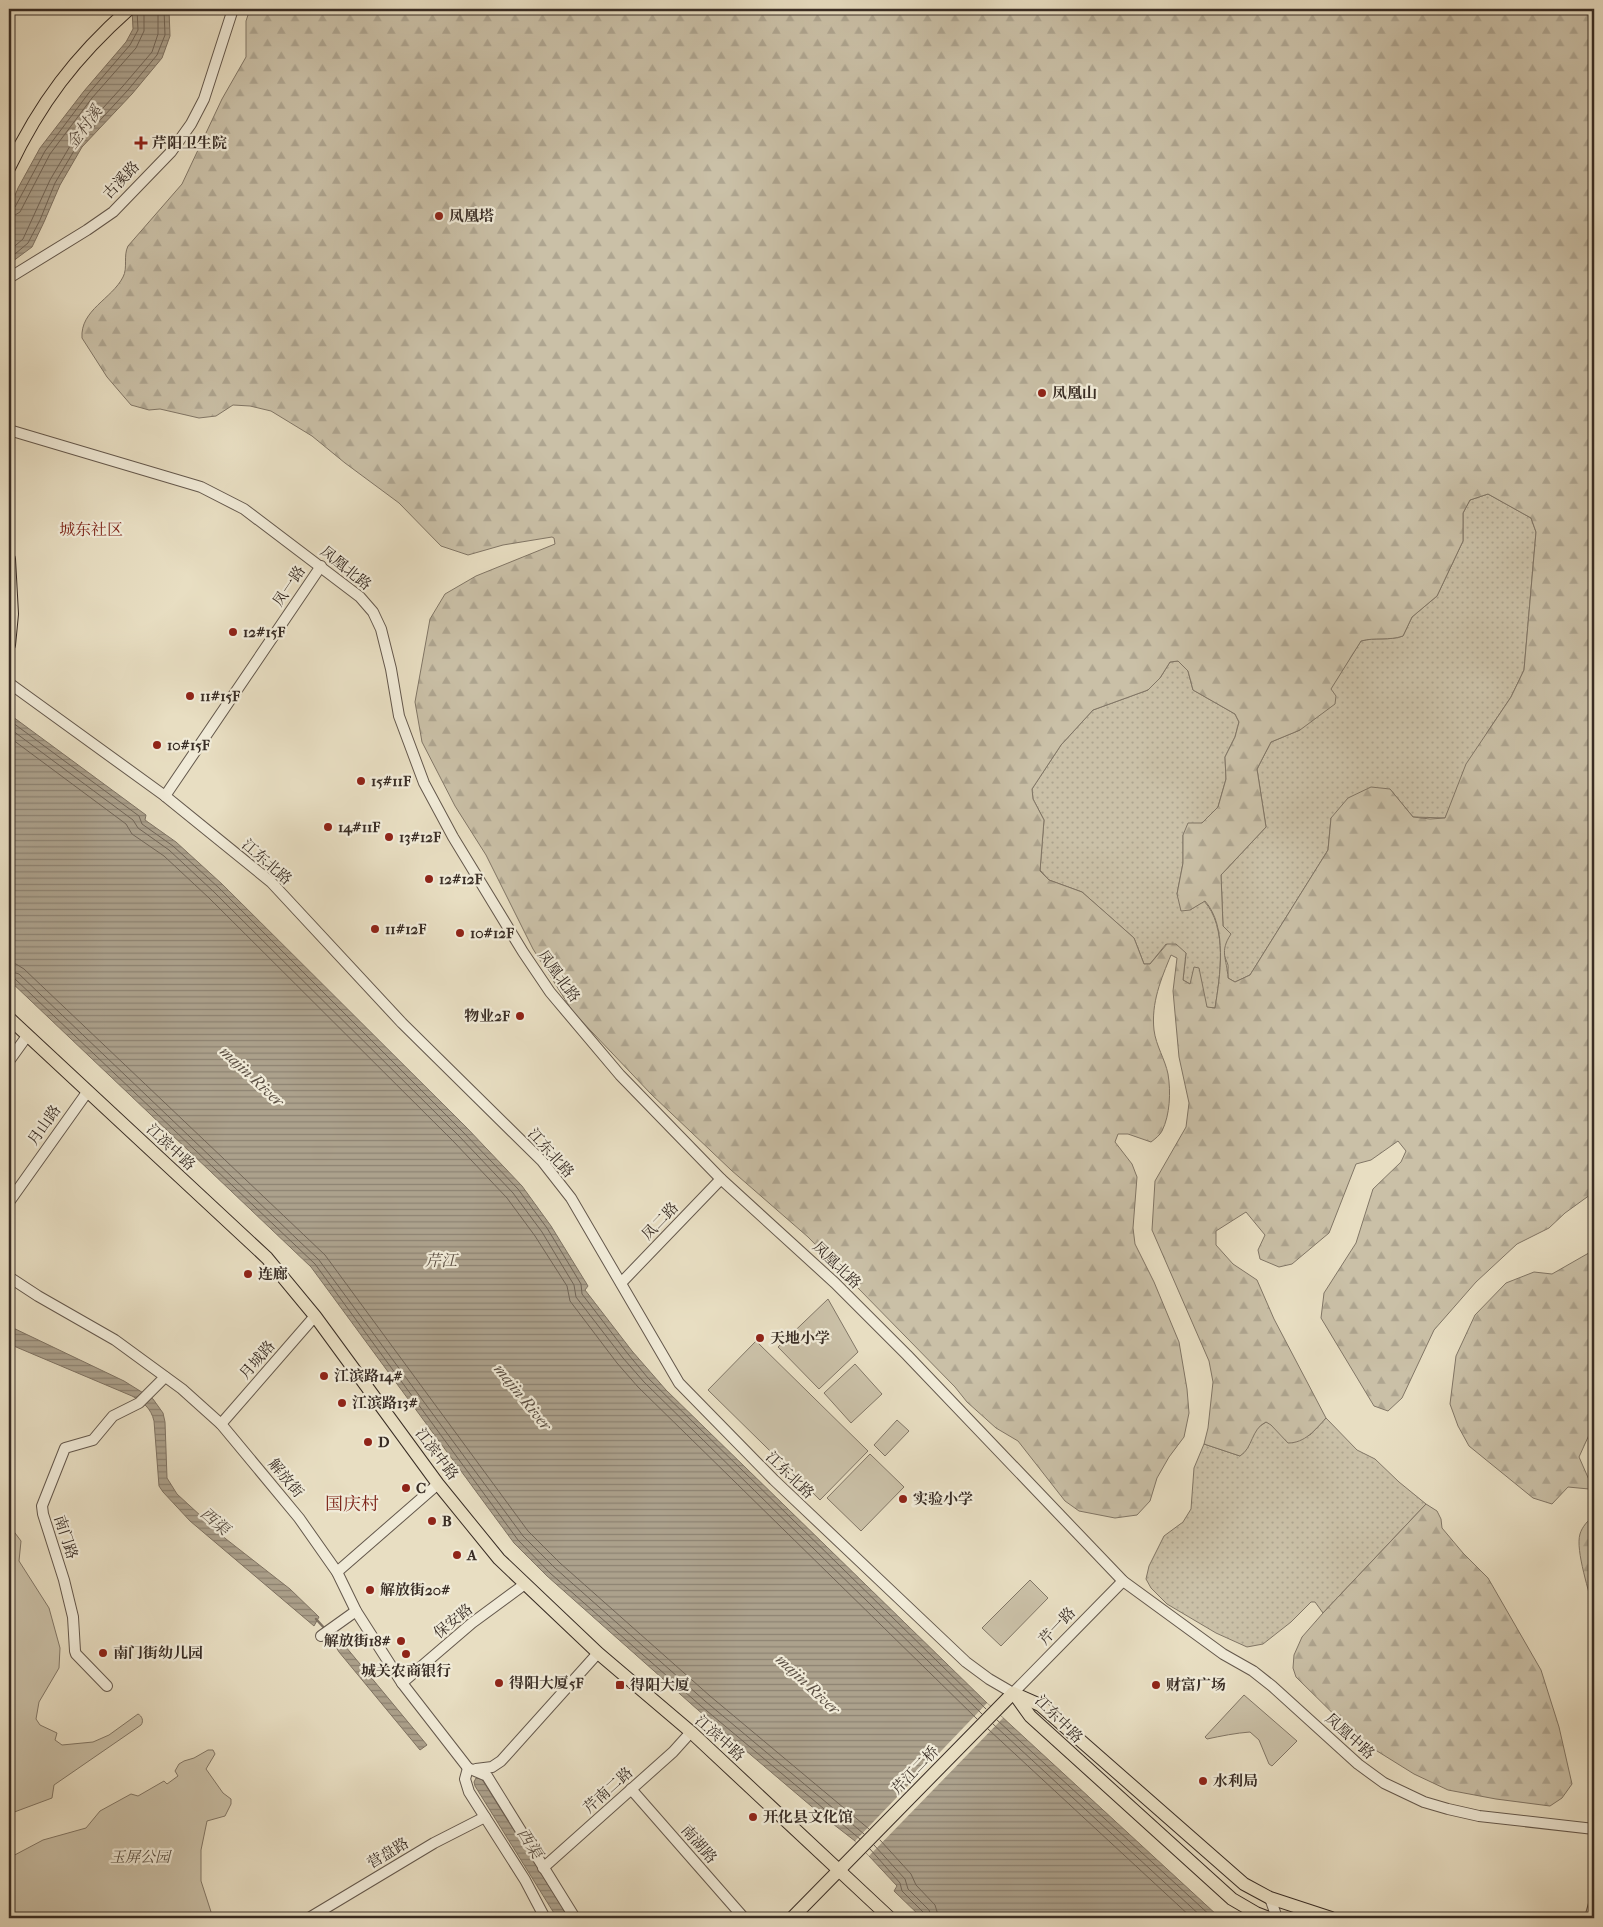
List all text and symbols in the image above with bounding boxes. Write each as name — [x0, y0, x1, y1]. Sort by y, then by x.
water label: 金村溪 — [62, 100, 107, 152]
place label: 芹阳卫生院 — [152, 134, 227, 152]
marker: 芹阳卫生院 — [134, 136, 148, 150]
street label: 古溪路 — [99, 158, 143, 202]
place label: 凤凰塔 — [449, 207, 494, 225]
marker: 凤凰塔 — [433, 210, 445, 222]
place label: 凤凰山 — [1052, 384, 1097, 402]
marker: 凤凰山 — [1036, 387, 1048, 399]
district label: 城东社区 — [59, 520, 123, 539]
street label: 凤凰北路 — [317, 542, 375, 594]
street label: 凤一路 — [269, 562, 309, 610]
place label: 12#15F — [243, 623, 285, 641]
marker: 12#15F — [227, 626, 239, 638]
place label: 11#15F — [200, 687, 240, 705]
marker: 11#15F — [184, 690, 196, 702]
place label: 10#15F — [167, 736, 210, 754]
marker: 10#15F — [151, 739, 163, 751]
place label: 15#11F — [371, 772, 411, 790]
marker: 15#11F — [355, 775, 367, 787]
place label: 14#11F — [338, 818, 380, 836]
marker: 14#11F — [322, 821, 334, 833]
place label: 13#12F — [399, 828, 441, 846]
marker: 13#12F — [383, 831, 395, 843]
street label: 江东北路 — [238, 836, 296, 888]
place label: 12#12F — [439, 870, 483, 888]
marker: 12#12F — [423, 873, 435, 885]
place label: 11#12F — [385, 920, 426, 938]
marker: 11#12F — [369, 923, 381, 935]
place label: 10#12F — [470, 924, 514, 942]
marker: 10#12F — [454, 927, 466, 939]
street label: 凤凰北路 — [534, 946, 584, 1006]
place label: 物业2F — [464, 1007, 510, 1025]
marker: 物业2F — [514, 1010, 526, 1022]
water label: majin River — [216, 1042, 289, 1112]
street label: 月山路 — [24, 1101, 64, 1149]
street label: 江滨中路 — [143, 1120, 199, 1174]
street label: 江东北路 — [524, 1125, 578, 1181]
street label: 凤二路 — [638, 1199, 682, 1243]
street label: 凤凰北路 — [809, 1238, 865, 1292]
water label: 芹江 — [425, 1251, 459, 1270]
place label: 连廊 — [258, 1265, 288, 1283]
marker: 连廊 — [242, 1268, 254, 1280]
place label: 天地小学 — [770, 1329, 830, 1347]
marker: 天地小学 — [754, 1332, 766, 1344]
street label: 月城路 — [235, 1337, 279, 1383]
water label: majin River — [490, 1360, 557, 1436]
place label: 江滨路14# — [334, 1367, 403, 1385]
marker: 江滨路14# — [318, 1370, 330, 1382]
place label: 江滨路13# — [352, 1394, 419, 1412]
marker: 江滨路13# — [336, 1397, 348, 1409]
street label: 江滨中路 — [412, 1425, 462, 1483]
place label: D — [378, 1433, 390, 1451]
marker: D — [362, 1436, 374, 1448]
street label: 江东北路 — [762, 1448, 818, 1502]
street label: 解放街 — [265, 1455, 307, 1501]
place label: C — [416, 1479, 426, 1497]
marker: C — [400, 1482, 412, 1494]
place label: 实验小学 — [913, 1490, 973, 1508]
marker: 实验小学 — [897, 1493, 909, 1505]
district label: 国庆村 — [325, 1494, 379, 1515]
water label: 西渠 — [197, 1503, 235, 1540]
place label: B — [442, 1512, 452, 1530]
street label: 南门路 — [50, 1513, 82, 1561]
marker: B — [426, 1515, 438, 1527]
place label: A — [466, 1546, 478, 1564]
marker: A — [451, 1549, 463, 1561]
place label: 解放街20# — [380, 1581, 451, 1599]
marker: 解放街20# — [364, 1584, 376, 1596]
street label: 保安路 — [430, 1600, 476, 1642]
street label: 芹一路 — [1035, 1604, 1079, 1648]
place label: 解放街18# — [324, 1632, 392, 1650]
marker: 解放街18# — [395, 1635, 407, 1647]
place label: 南门街幼儿园 — [113, 1644, 203, 1662]
marker: 南门街幼儿园 — [97, 1647, 109, 1659]
marker: 城关农商银行 — [400, 1648, 412, 1660]
water label: majin River — [772, 1650, 845, 1720]
place label: 城关农商银行 — [361, 1662, 451, 1680]
place label: 得阳大厦5F — [509, 1674, 584, 1692]
place label: 得阳大厦 — [630, 1676, 690, 1694]
place label: 财富广场 — [1166, 1676, 1226, 1694]
marker: 得阳大厦5F — [493, 1677, 505, 1689]
marker: 得阳大厦 — [614, 1679, 626, 1691]
marker: 财富广场 — [1150, 1679, 1162, 1691]
street label: 江东中路 — [1031, 1691, 1087, 1747]
street label: 凤凰中路 — [1322, 1709, 1378, 1763]
street label: 江滨中路 — [692, 1711, 748, 1765]
street label: 芹江二桥 — [888, 1742, 942, 1798]
street label: 芹南二路 — [580, 1763, 636, 1817]
place label: 水利局 — [1213, 1772, 1258, 1790]
marker: 水利局 — [1197, 1775, 1209, 1787]
place label: 开化县文化馆 — [763, 1808, 853, 1826]
marker: 开化县文化馆 — [747, 1811, 759, 1823]
street label: 南湖路 — [677, 1821, 721, 1867]
water label: 西渠 — [513, 1824, 548, 1863]
street label: 营盘路 — [364, 1834, 412, 1872]
park label: 玉屏公园 — [110, 1848, 172, 1866]

